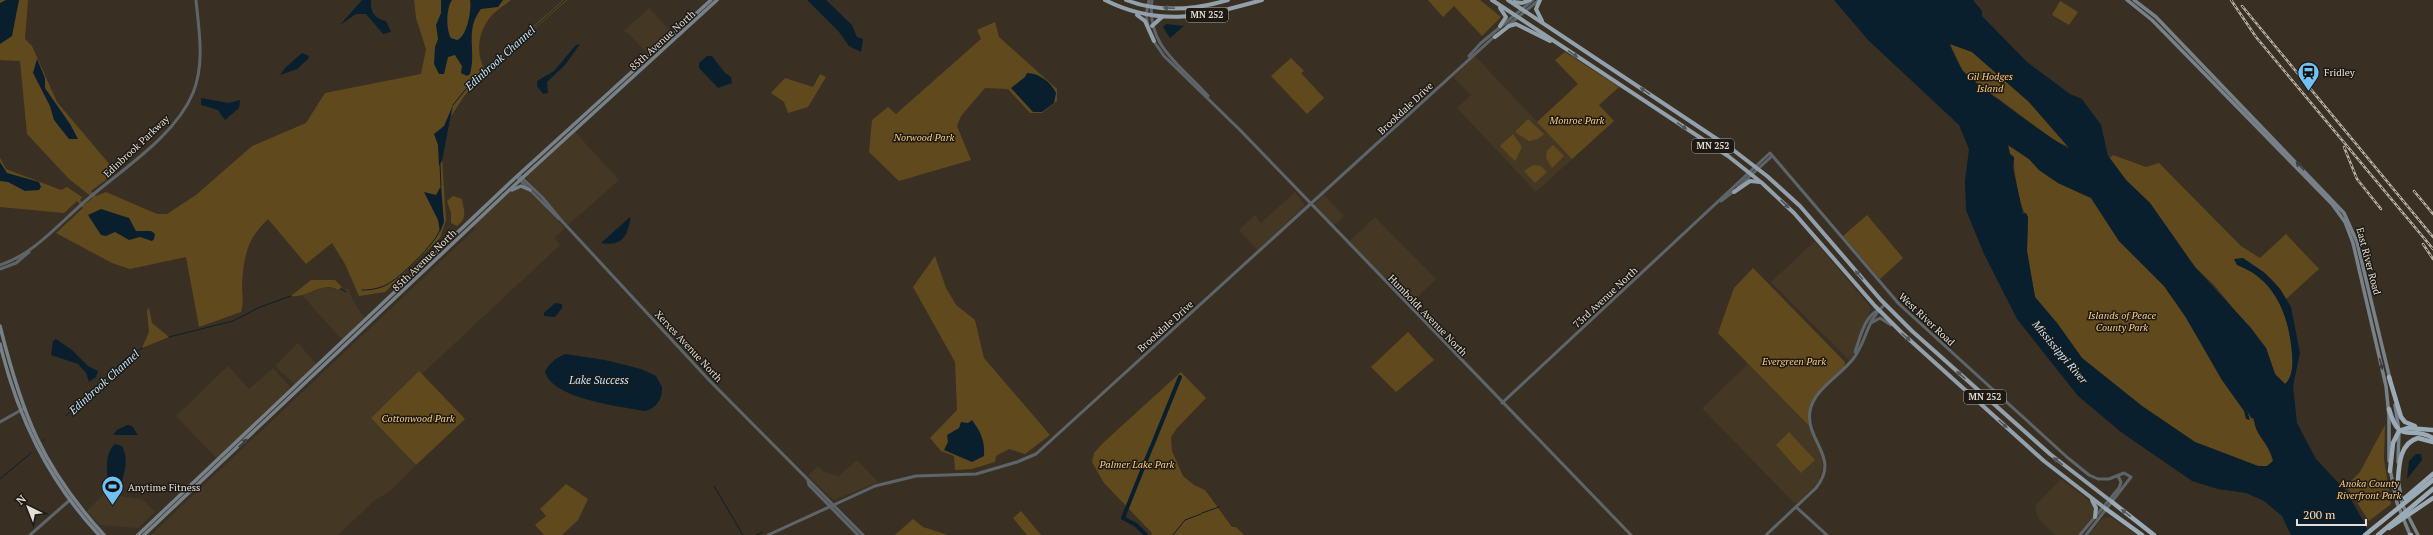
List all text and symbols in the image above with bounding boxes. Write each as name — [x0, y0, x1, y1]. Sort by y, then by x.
one-way arrow — [1163, 5, 1175, 12]
street label: 85th Avenue North — [627, 7, 698, 73]
road number: MN 252 — [1186, 8, 1228, 22]
water label: Edinbrook Channel — [461, 23, 538, 94]
one-way arrow — [1568, 50, 1579, 58]
station icon: Fridley — [2295, 59, 2321, 92]
place label: Fridley — [2324, 66, 2356, 79]
park label: Gil Hodges Island — [1967, 70, 2013, 95]
street label: Brookdale Drive — [1375, 79, 1436, 137]
one-way arrow — [1640, 87, 1651, 95]
street label: Edinbrook Parkway — [101, 112, 173, 180]
park label: Monroe Park — [1549, 114, 1605, 127]
one-way arrow — [1676, 122, 1688, 129]
park label: Norwood Park — [893, 131, 955, 144]
road number: MN 252 — [1692, 139, 1734, 153]
one-way arrow — [2295, 161, 2305, 171]
one-way arrow — [1780, 199, 1790, 209]
street label: 85th Avenue North — [390, 226, 459, 294]
street label: East River Road — [2353, 226, 2384, 297]
street label: 73rd Avenue North — [1570, 264, 1640, 331]
one-way arrow — [1855, 270, 1864, 280]
street label: Humboldt Avenue North — [1385, 272, 1470, 359]
street label: West River Road — [1896, 290, 1958, 349]
street label: Brookdale Drive — [1135, 298, 1196, 355]
street label: Xerxes Avenue North — [652, 308, 725, 385]
park label: Islands of Peace County Park — [2087, 309, 2157, 334]
water label: Mississippi River — [2029, 317, 2091, 387]
one-way arrow — [1901, 333, 1912, 342]
water label: Edinbrook Channel — [65, 347, 142, 418]
park label: Evergreen Park — [1761, 355, 1826, 368]
one-way arrow — [2378, 358, 2384, 370]
one-way arrow — [1956, 370, 1966, 380]
water label: Lake Success — [568, 373, 629, 387]
road number: MN 252 — [1964, 390, 2006, 404]
park label: Cottonwood Park — [381, 412, 455, 425]
one-way arrow — [1998, 420, 2008, 429]
one-way arrow — [238, 438, 248, 448]
one-way arrow — [2053, 457, 2064, 466]
park label: Palmer Lake Park — [1099, 458, 1175, 471]
sports icon: Anytime Fitness — [100, 474, 126, 507]
park label: Anoka County Riverfront Park — [2336, 477, 2402, 502]
place label: Anytime Fitness — [128, 481, 200, 494]
north arrow — [8, 487, 48, 527]
text: N — [13, 491, 29, 508]
scale bar — [2297, 501, 2366, 527]
text: 200 m — [2303, 507, 2336, 522]
one-way arrow — [2120, 509, 2131, 517]

